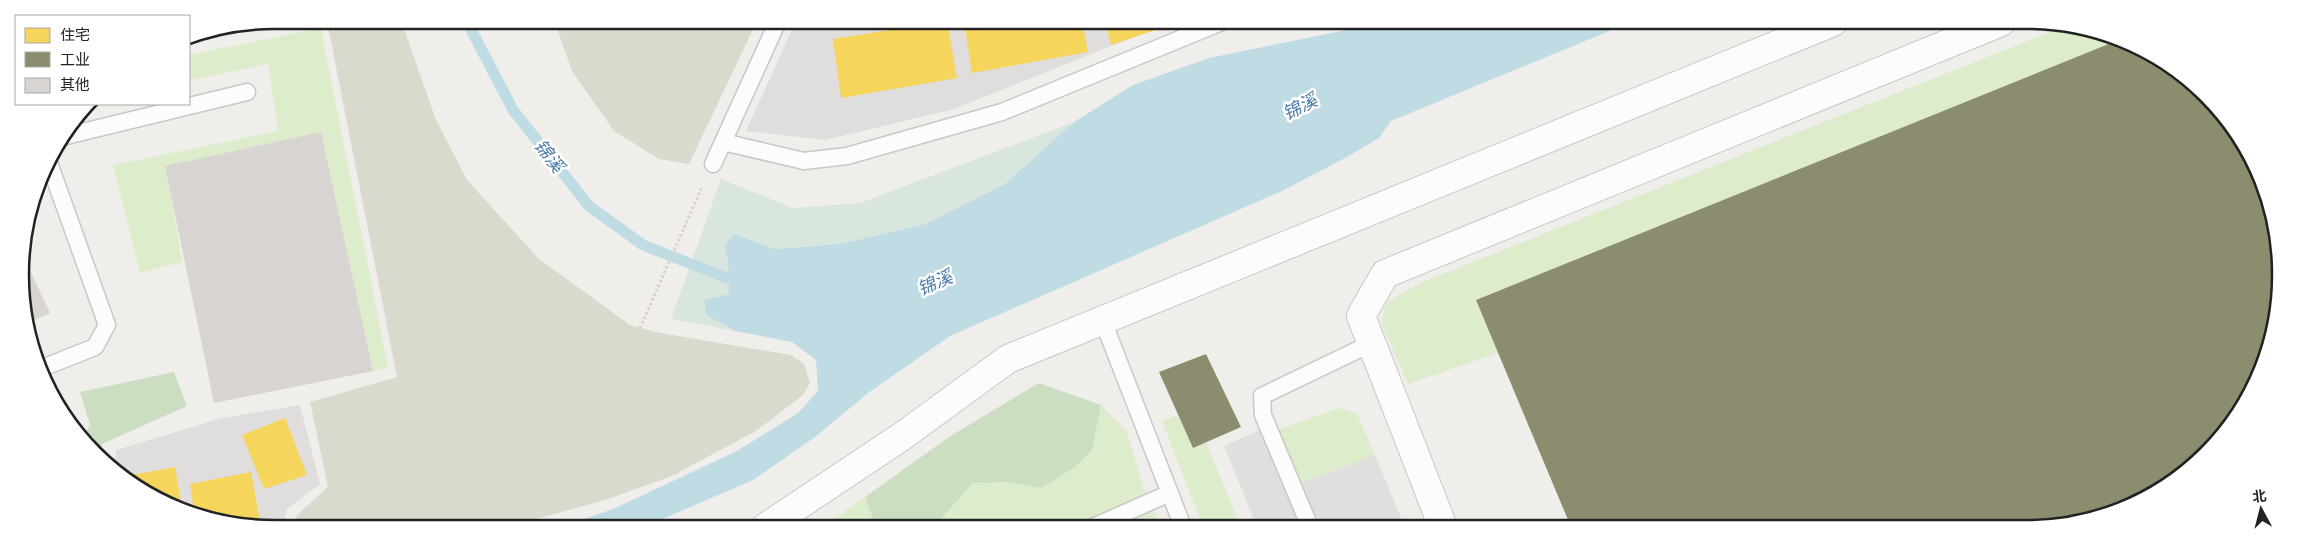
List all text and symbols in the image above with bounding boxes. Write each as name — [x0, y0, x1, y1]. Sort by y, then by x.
legend — [15, 15, 190, 105]
text: 住宅 — [60, 25, 90, 44]
text: 工业 — [60, 50, 90, 69]
text: 其他 — [60, 75, 90, 94]
water label: 锦溪 — [1279, 87, 1323, 125]
water label: 锦溪 — [529, 134, 571, 179]
water label: 锦溪 — [914, 264, 958, 300]
north arrow — [2236, 484, 2286, 534]
text: 北 — [2251, 486, 2267, 506]

